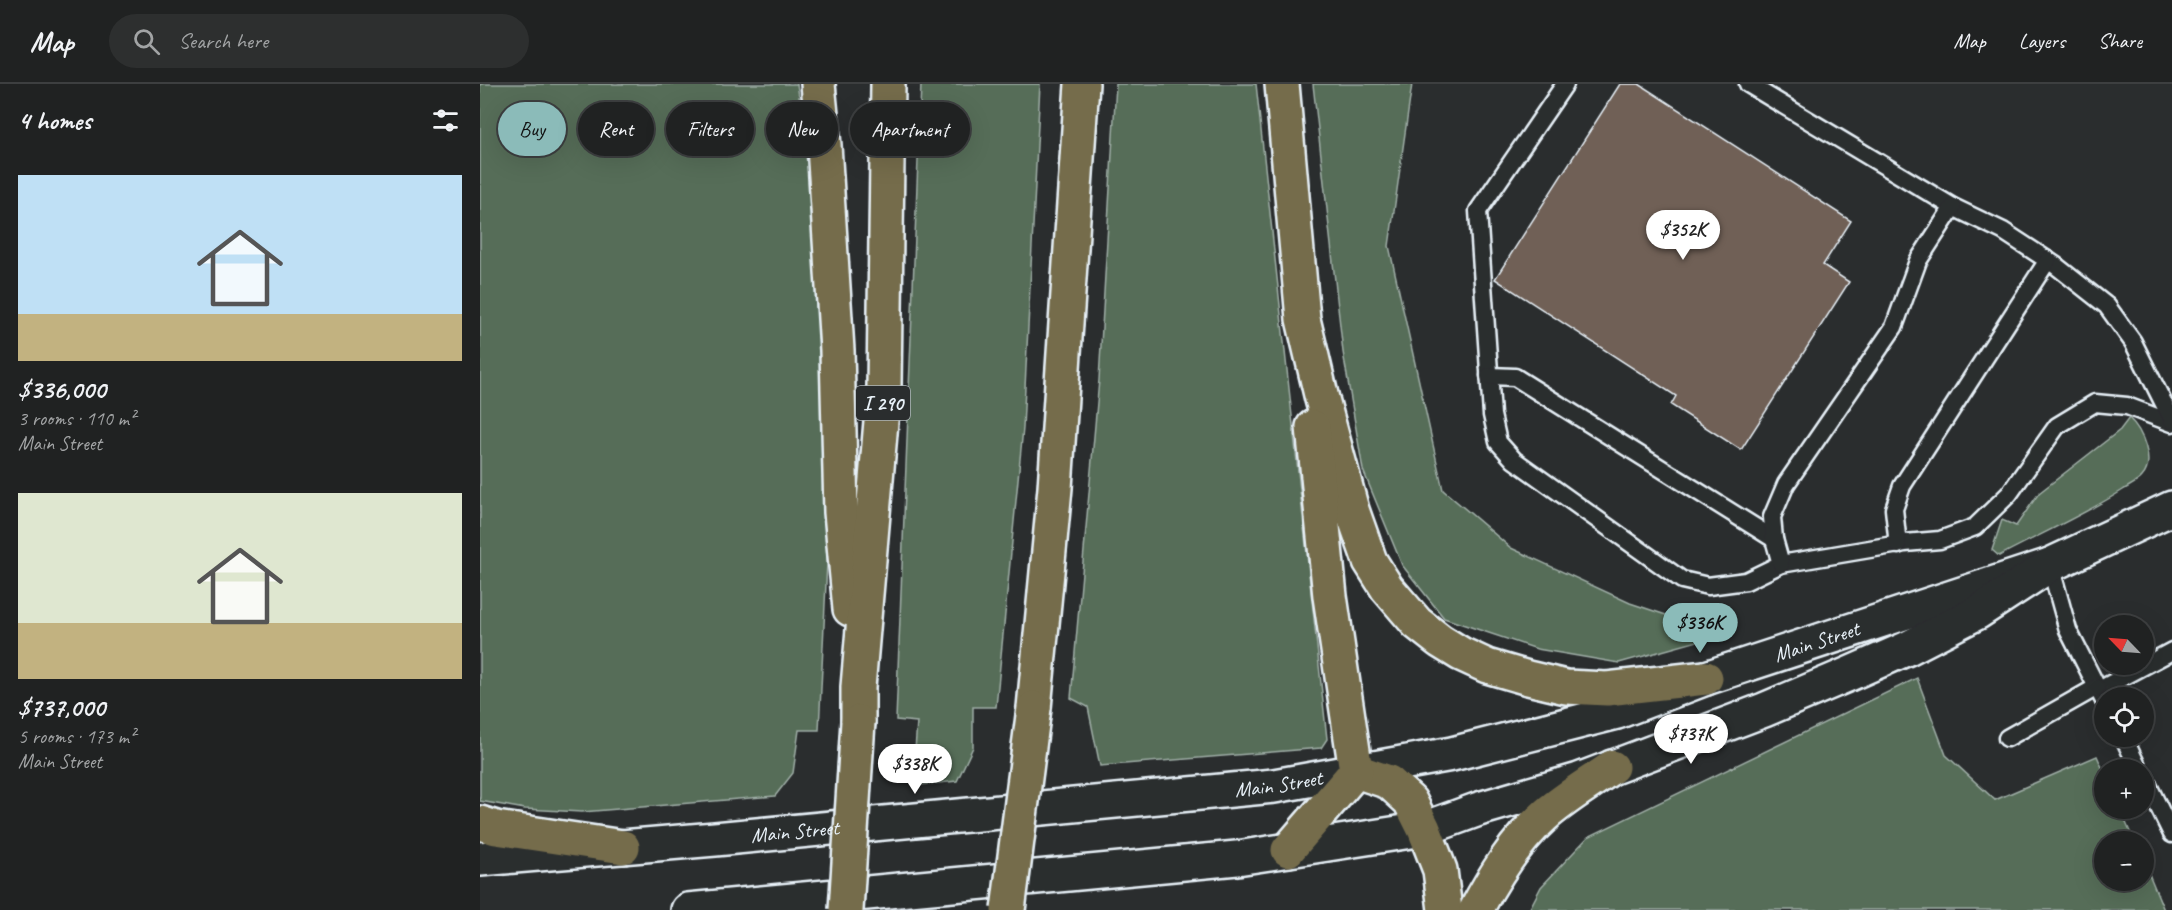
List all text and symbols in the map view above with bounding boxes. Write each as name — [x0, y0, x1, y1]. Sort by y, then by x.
search box — [109, 14, 529, 68]
text: Map — [30, 24, 73, 59]
icon: search — [130, 25, 163, 58]
text: Search here — [178, 27, 268, 55]
text: Map — [1953, 28, 1986, 54]
text: Layers — [2019, 28, 2065, 54]
text: Share — [2098, 28, 2142, 54]
chip: Buy — [498, 102, 566, 156]
chip: Rent — [578, 102, 654, 156]
chip: Filters — [666, 102, 754, 156]
chip: New — [766, 102, 838, 156]
chip: Apartment — [850, 102, 970, 156]
text: 4 homes — [18, 104, 91, 137]
icon: filters — [429, 104, 462, 137]
pin: $352K — [1641, 210, 1725, 261]
icon: home — [186, 214, 294, 322]
text: $352K — [1660, 217, 1706, 242]
text: $336,000 — [18, 373, 106, 406]
road number: I 290 — [856, 386, 910, 420]
text: 3 rooms · 110 m² — [18, 406, 135, 431]
text: Main Street — [18, 431, 102, 456]
icon: home — [186, 532, 294, 640]
pin: $336K — [1658, 603, 1742, 654]
text: $336K — [1677, 610, 1723, 635]
street label: Main Street — [1771, 615, 1864, 668]
north arrow — [2094, 615, 2154, 675]
map controls — [2094, 615, 2154, 891]
button: locate — [2094, 687, 2154, 747]
text: $737,000 — [18, 691, 105, 724]
pin: $737K — [1649, 714, 1733, 765]
text: $737K — [1668, 721, 1714, 746]
text: 5 rooms · 173 m² — [18, 724, 135, 749]
pin: $338K — [873, 744, 957, 795]
text: Main Street — [18, 749, 102, 774]
text: $338K — [892, 751, 938, 776]
button: + — [2094, 759, 2154, 819]
street label: Main Street — [1234, 764, 1326, 803]
street label: Main Street — [750, 814, 842, 849]
button: − — [2094, 831, 2154, 891]

